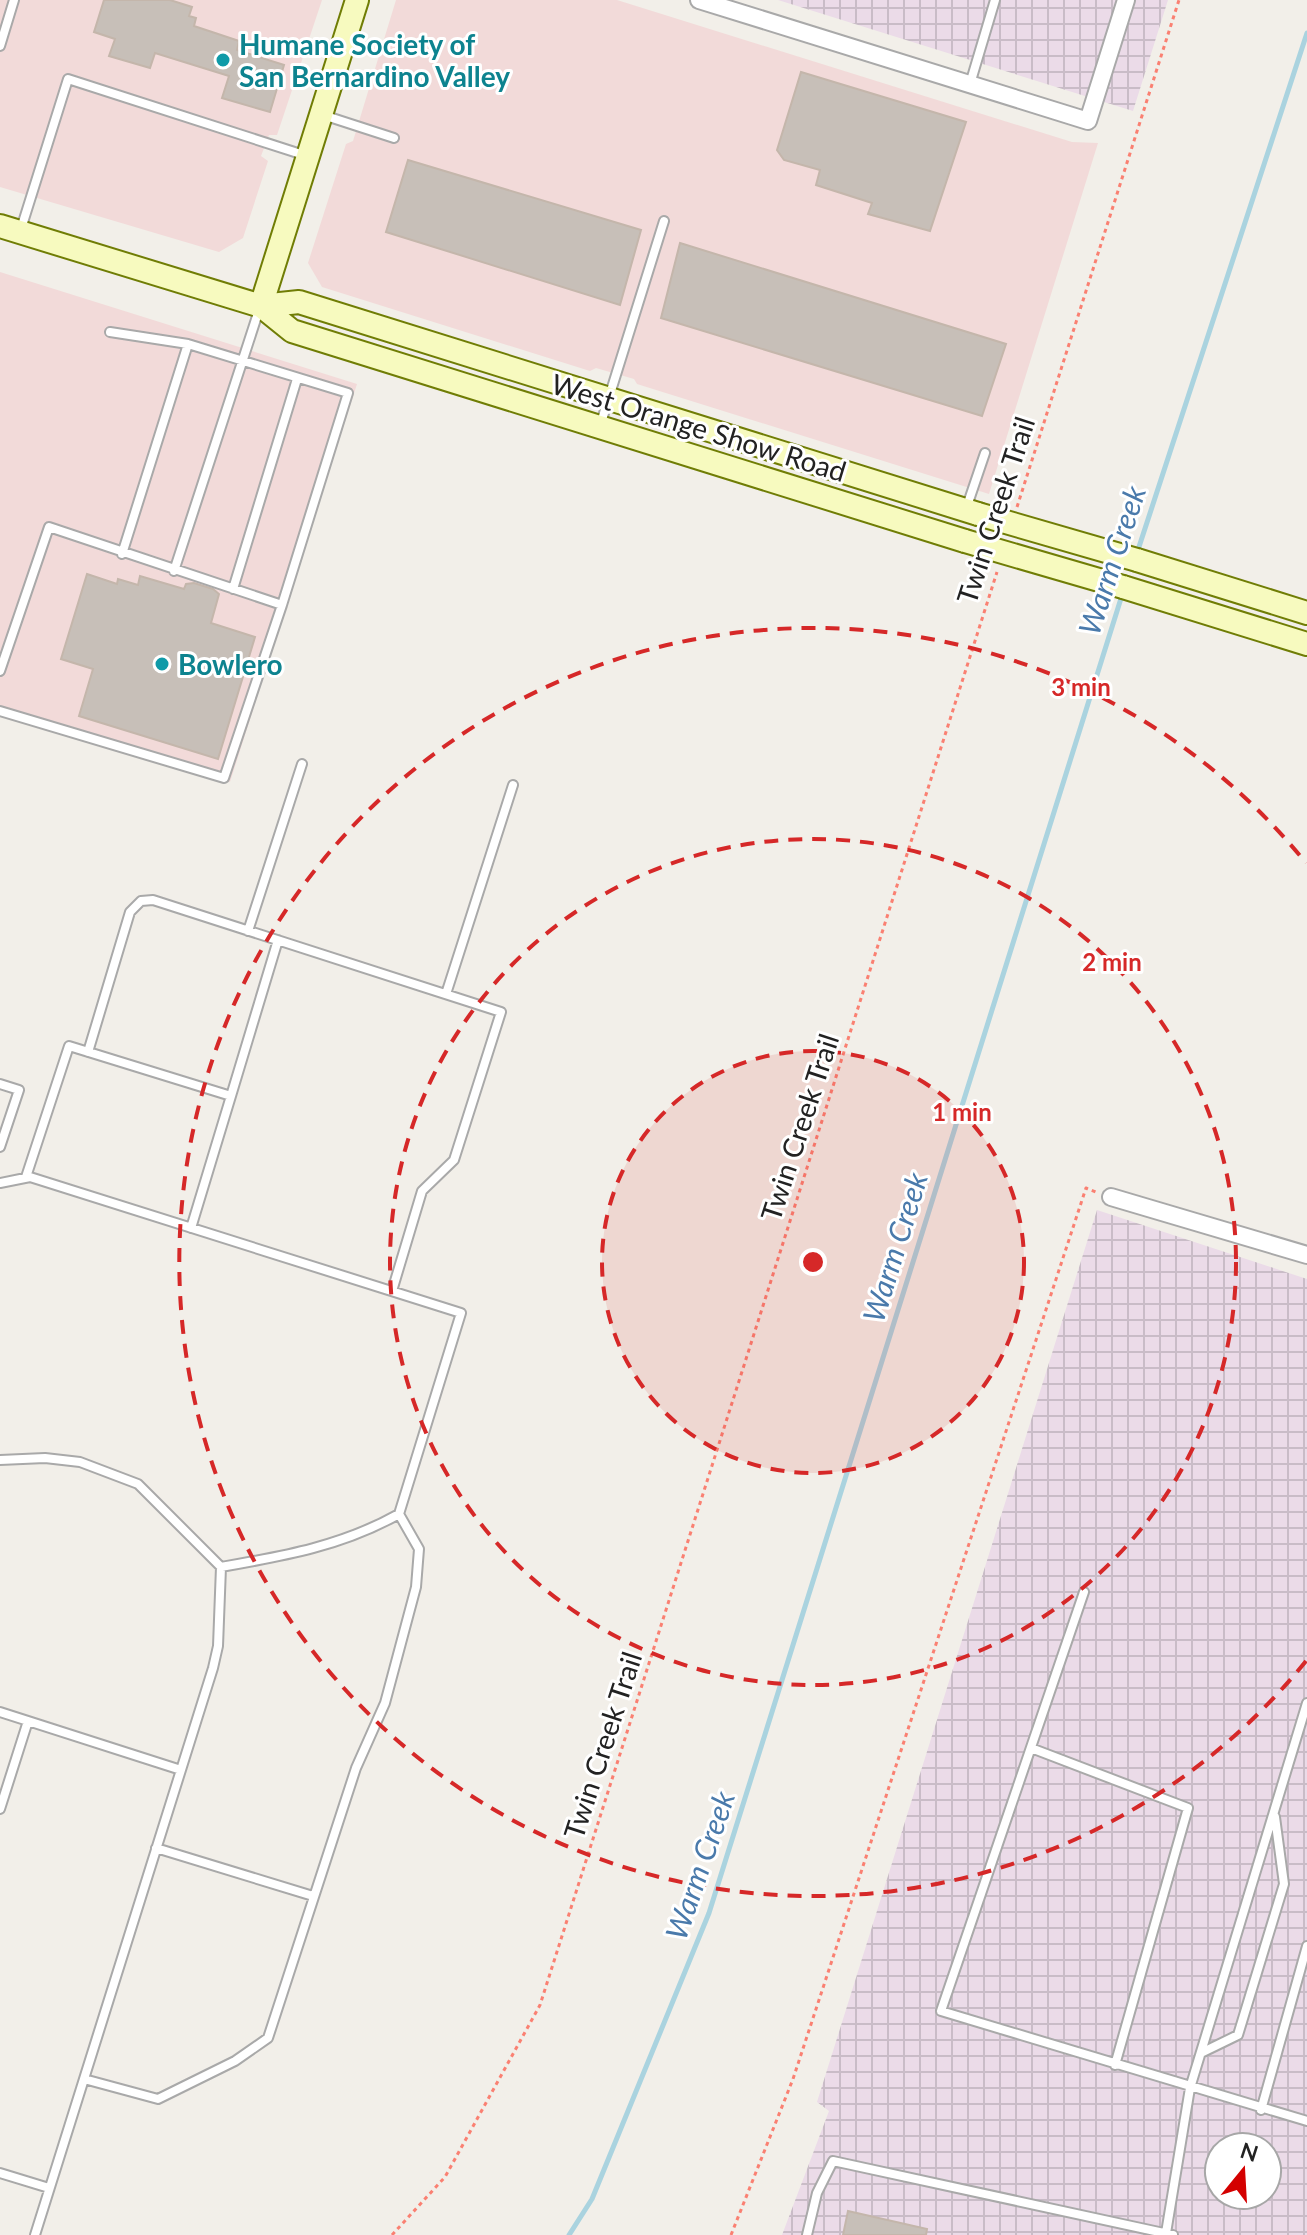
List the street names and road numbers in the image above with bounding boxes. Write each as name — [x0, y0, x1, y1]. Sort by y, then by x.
street label: West Orange Show Road — [548, 366, 850, 488]
street label: Twin Creek Trail — [949, 412, 1041, 608]
street label: Twin Creek Trail — [753, 1029, 845, 1225]
street label: Twin Creek Trail — [556, 1647, 648, 1843]

